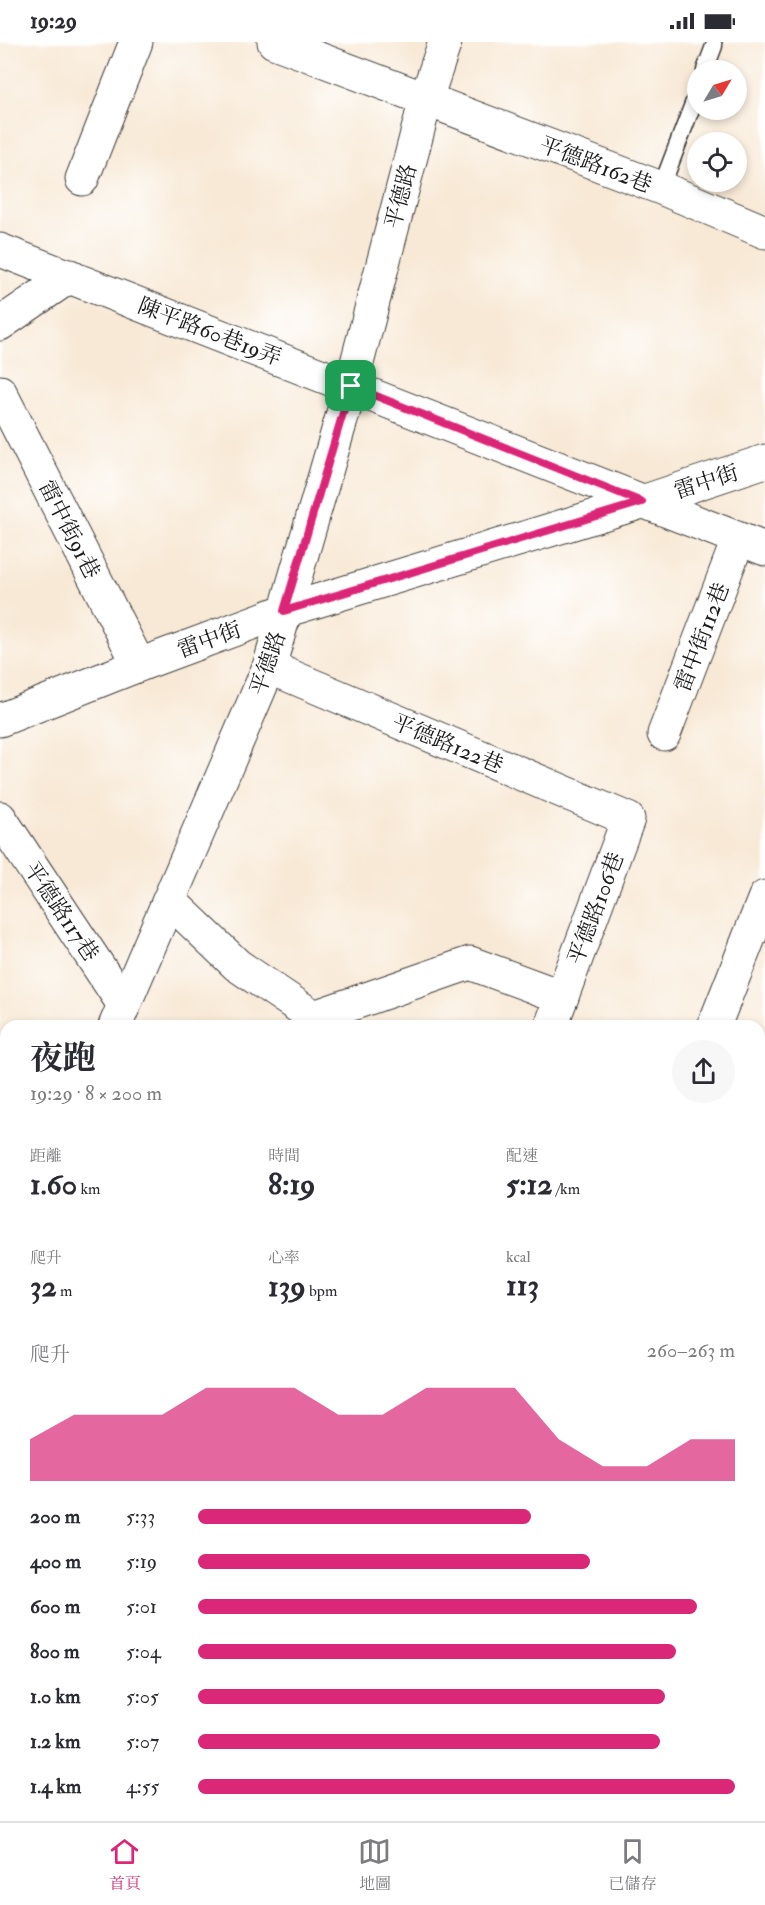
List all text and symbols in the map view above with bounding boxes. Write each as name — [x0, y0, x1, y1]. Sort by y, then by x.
text: 19:29 — [30, 7, 77, 35]
north arrow — [687, 60, 747, 120]
map controls — [687, 60, 747, 192]
street label: 平德路162巷 — [536, 131, 656, 199]
button: locate — [687, 132, 747, 192]
street label: 平德路 — [379, 161, 423, 232]
street label: 陳平路60巷19弄 — [134, 292, 285, 372]
pin — [325, 360, 376, 411]
icon: arrive — [334, 369, 367, 402]
street label: 雷中街 — [671, 458, 742, 505]
street label: 雷中街91巷 — [32, 475, 106, 583]
street label: 雷中街112巷 — [668, 579, 736, 696]
street label: 雷中街 — [174, 615, 245, 664]
street label: 平德路 — [244, 628, 292, 699]
street label: 平德路122巷 — [388, 708, 507, 780]
street label: 平德路106巷 — [562, 848, 630, 969]
street label: 平德路117巷 — [18, 857, 105, 967]
text: 夜跑 — [30, 1038, 96, 1079]
button: share — [672, 1040, 735, 1103]
text: 19:29 · 8 × 200 m — [30, 1081, 162, 1106]
text: 距離 — [30, 1146, 62, 1166]
text: 時間 — [268, 1146, 300, 1166]
text: 配速 — [506, 1146, 538, 1166]
text: 1.60 — [30, 1166, 77, 1203]
text: 8:19 — [268, 1166, 315, 1203]
text: 5:12 — [506, 1166, 553, 1203]
text: km — [77, 1179, 100, 1199]
text: /km — [553, 1179, 580, 1199]
text: kcal — [506, 1247, 531, 1267]
text: 爬升 — [30, 1248, 62, 1268]
text: 心率 — [268, 1248, 300, 1268]
text: 113 — [506, 1267, 539, 1304]
text: 32 — [30, 1268, 57, 1305]
text: 139 — [268, 1268, 306, 1305]
text: m — [57, 1281, 73, 1301]
text: bpm — [306, 1281, 337, 1301]
text: 260–263 m — [647, 1338, 735, 1363]
text: 爬升 — [30, 1342, 70, 1367]
text: 200 m — [30, 1504, 80, 1529]
text: 5:33 — [126, 1504, 155, 1529]
text: 400 m — [30, 1549, 81, 1574]
text: 5:19 — [126, 1549, 157, 1574]
text: 600 m — [30, 1594, 80, 1619]
text: 5:01 — [126, 1594, 157, 1619]
text: 800 m — [30, 1639, 80, 1664]
text: 5:04 — [126, 1639, 161, 1664]
text: 1.0 km — [30, 1684, 81, 1709]
text: 5:05 — [126, 1684, 159, 1709]
text: 1.2 km — [30, 1729, 80, 1754]
text: 5:07 — [126, 1729, 159, 1754]
text: 1.4 km — [30, 1774, 81, 1799]
text: 4:55 — [126, 1774, 159, 1799]
tab: 首頁 — [108, 1835, 141, 1894]
tab: 地圖 — [358, 1835, 391, 1894]
tab: 已儲存 — [608, 1835, 656, 1894]

